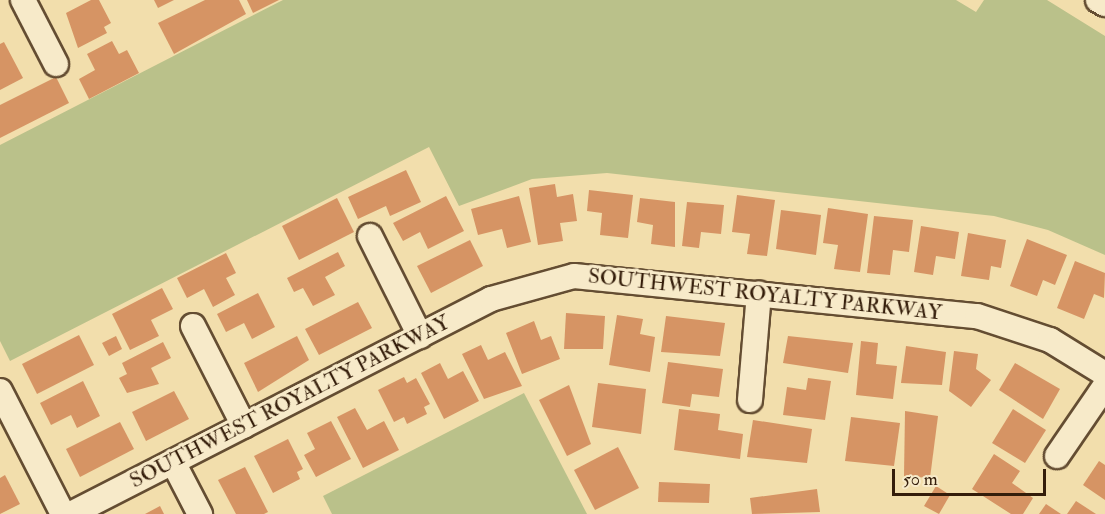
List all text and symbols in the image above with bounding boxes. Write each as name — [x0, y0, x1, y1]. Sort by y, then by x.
street label: SOUTHWEST ROYALTY PARKWAY — [587, 264, 943, 326]
street label: SOUTHWEST ROYALTY PARKWAY — [126, 310, 454, 494]
scale bar — [895, 457, 1050, 495]
text: 50 m — [903, 468, 938, 491]

